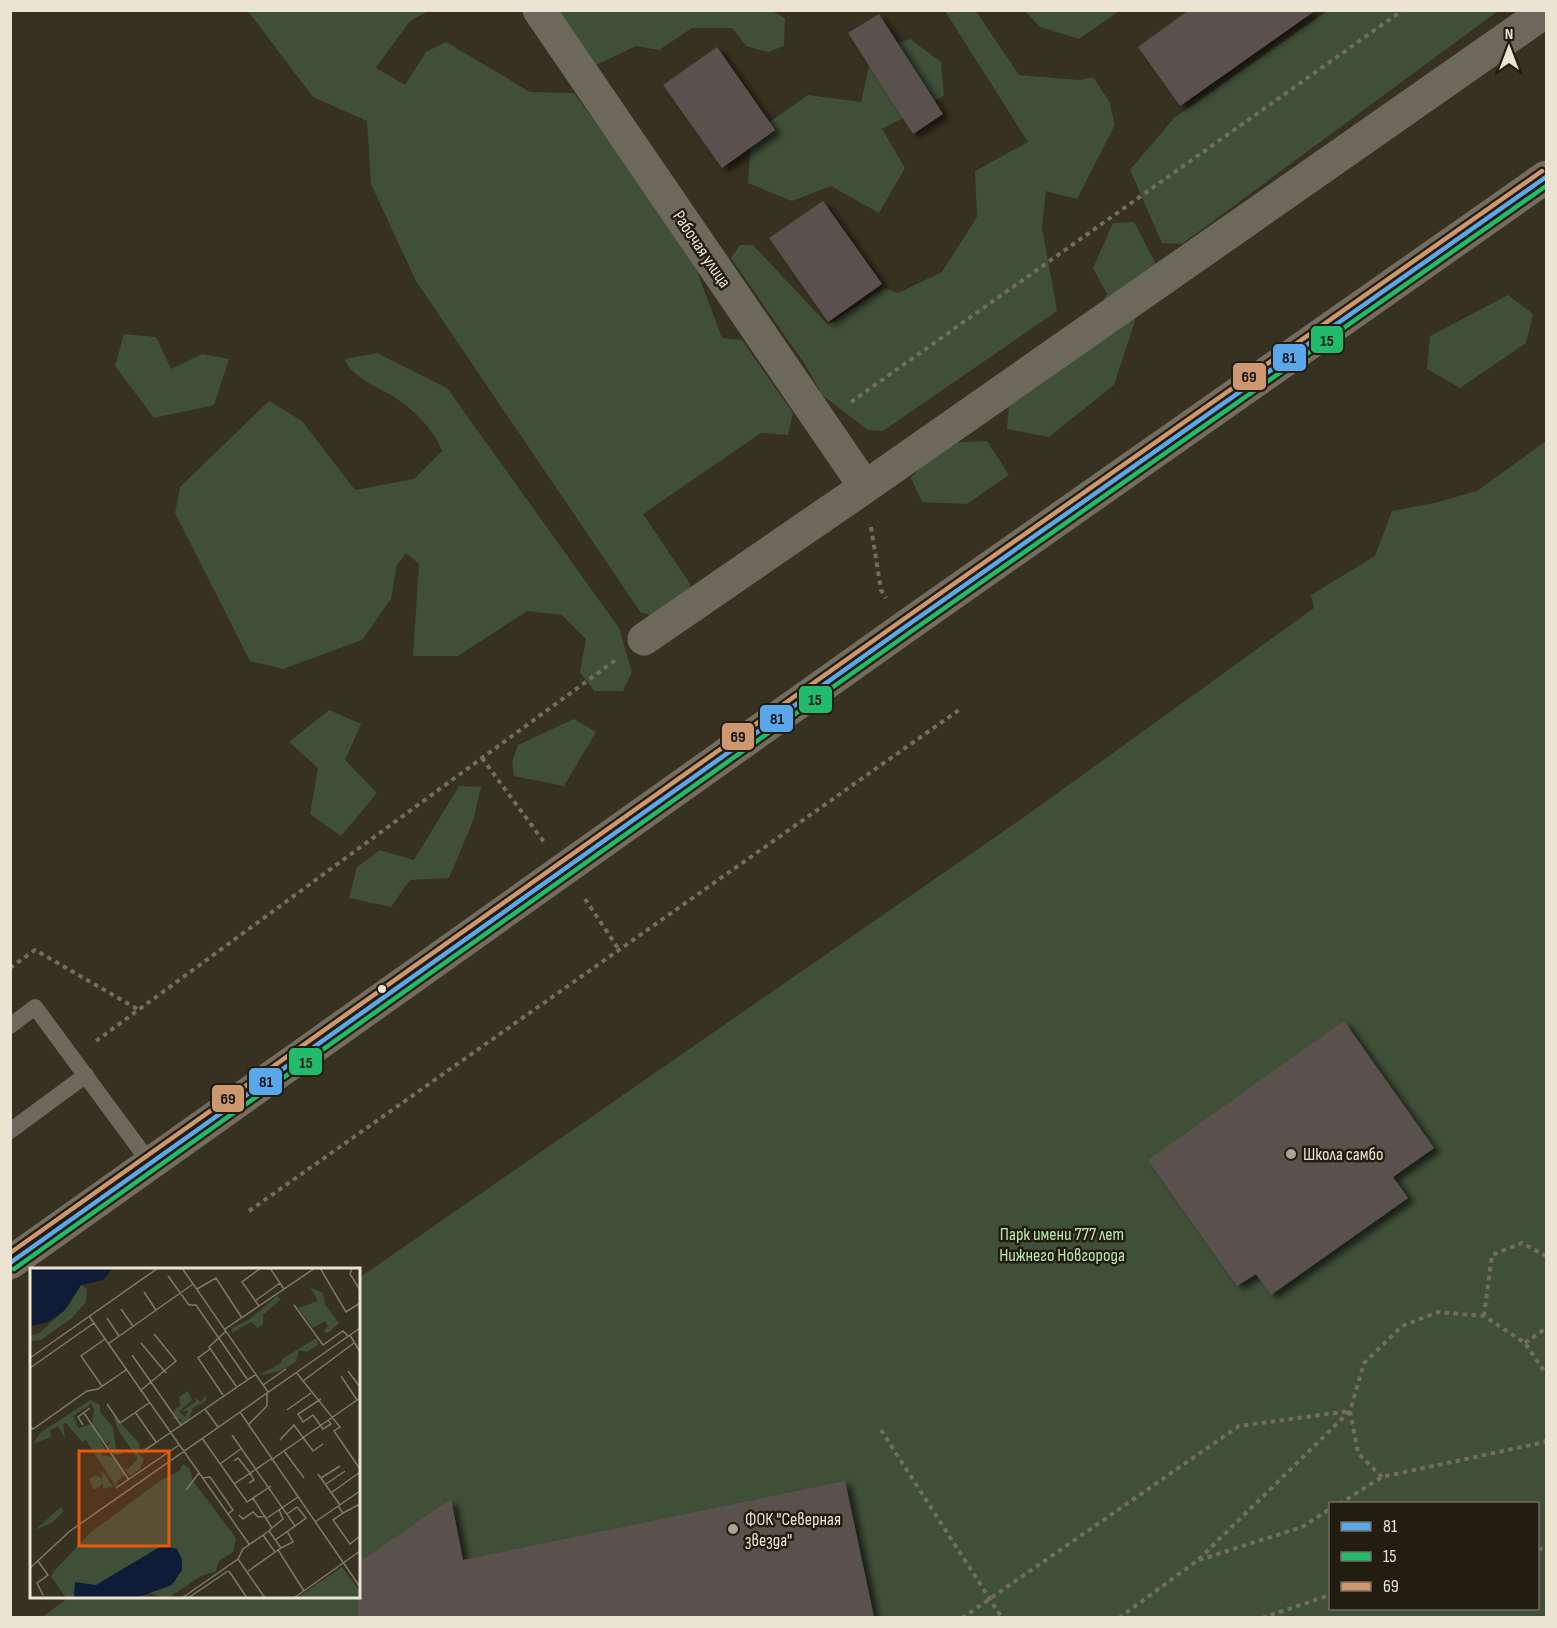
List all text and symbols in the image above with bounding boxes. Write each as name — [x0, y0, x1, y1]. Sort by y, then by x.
north arrow — [1479, 18, 1539, 78]
text: N — [1505, 25, 1513, 44]
street label: Рабочая улица — [668, 207, 735, 292]
line badge: 15 — [1310, 325, 1344, 354]
text: 15 — [1320, 332, 1334, 351]
line badge: 81 — [1272, 343, 1307, 372]
text: 81 — [1282, 349, 1297, 368]
line badge: 69 — [1232, 362, 1267, 391]
text: 69 — [1241, 368, 1257, 387]
line badge: 15 — [798, 685, 833, 714]
text: 15 — [808, 691, 822, 710]
line badge: 81 — [759, 704, 794, 733]
text: 81 — [770, 710, 785, 729]
line badge: 69 — [721, 722, 755, 751]
text: 69 — [730, 728, 746, 747]
unlabelled marker — [376, 983, 388, 995]
line badge: 15 — [288, 1047, 323, 1076]
text: 15 — [299, 1054, 313, 1073]
line badge: 81 — [248, 1067, 283, 1096]
text: 81 — [259, 1073, 274, 1092]
line badge: 69 — [211, 1084, 245, 1113]
text: 69 — [220, 1090, 236, 1109]
place label: Школа самбо — [1303, 1144, 1383, 1165]
marker: Школа самбо — [1284, 1147, 1298, 1161]
park label: Парк имени 777 лет Нижнего Новгорода — [999, 1224, 1125, 1266]
inset map — [30, 1268, 360, 1598]
legend — [1329, 1502, 1539, 1610]
place label: ФОК "Северная звезда" — [745, 1509, 841, 1551]
text: 81 — [1383, 1516, 1398, 1537]
marker: ФОК "Северная звезда" — [726, 1522, 740, 1536]
text: 15 — [1383, 1546, 1397, 1567]
text: 69 — [1383, 1576, 1399, 1597]

